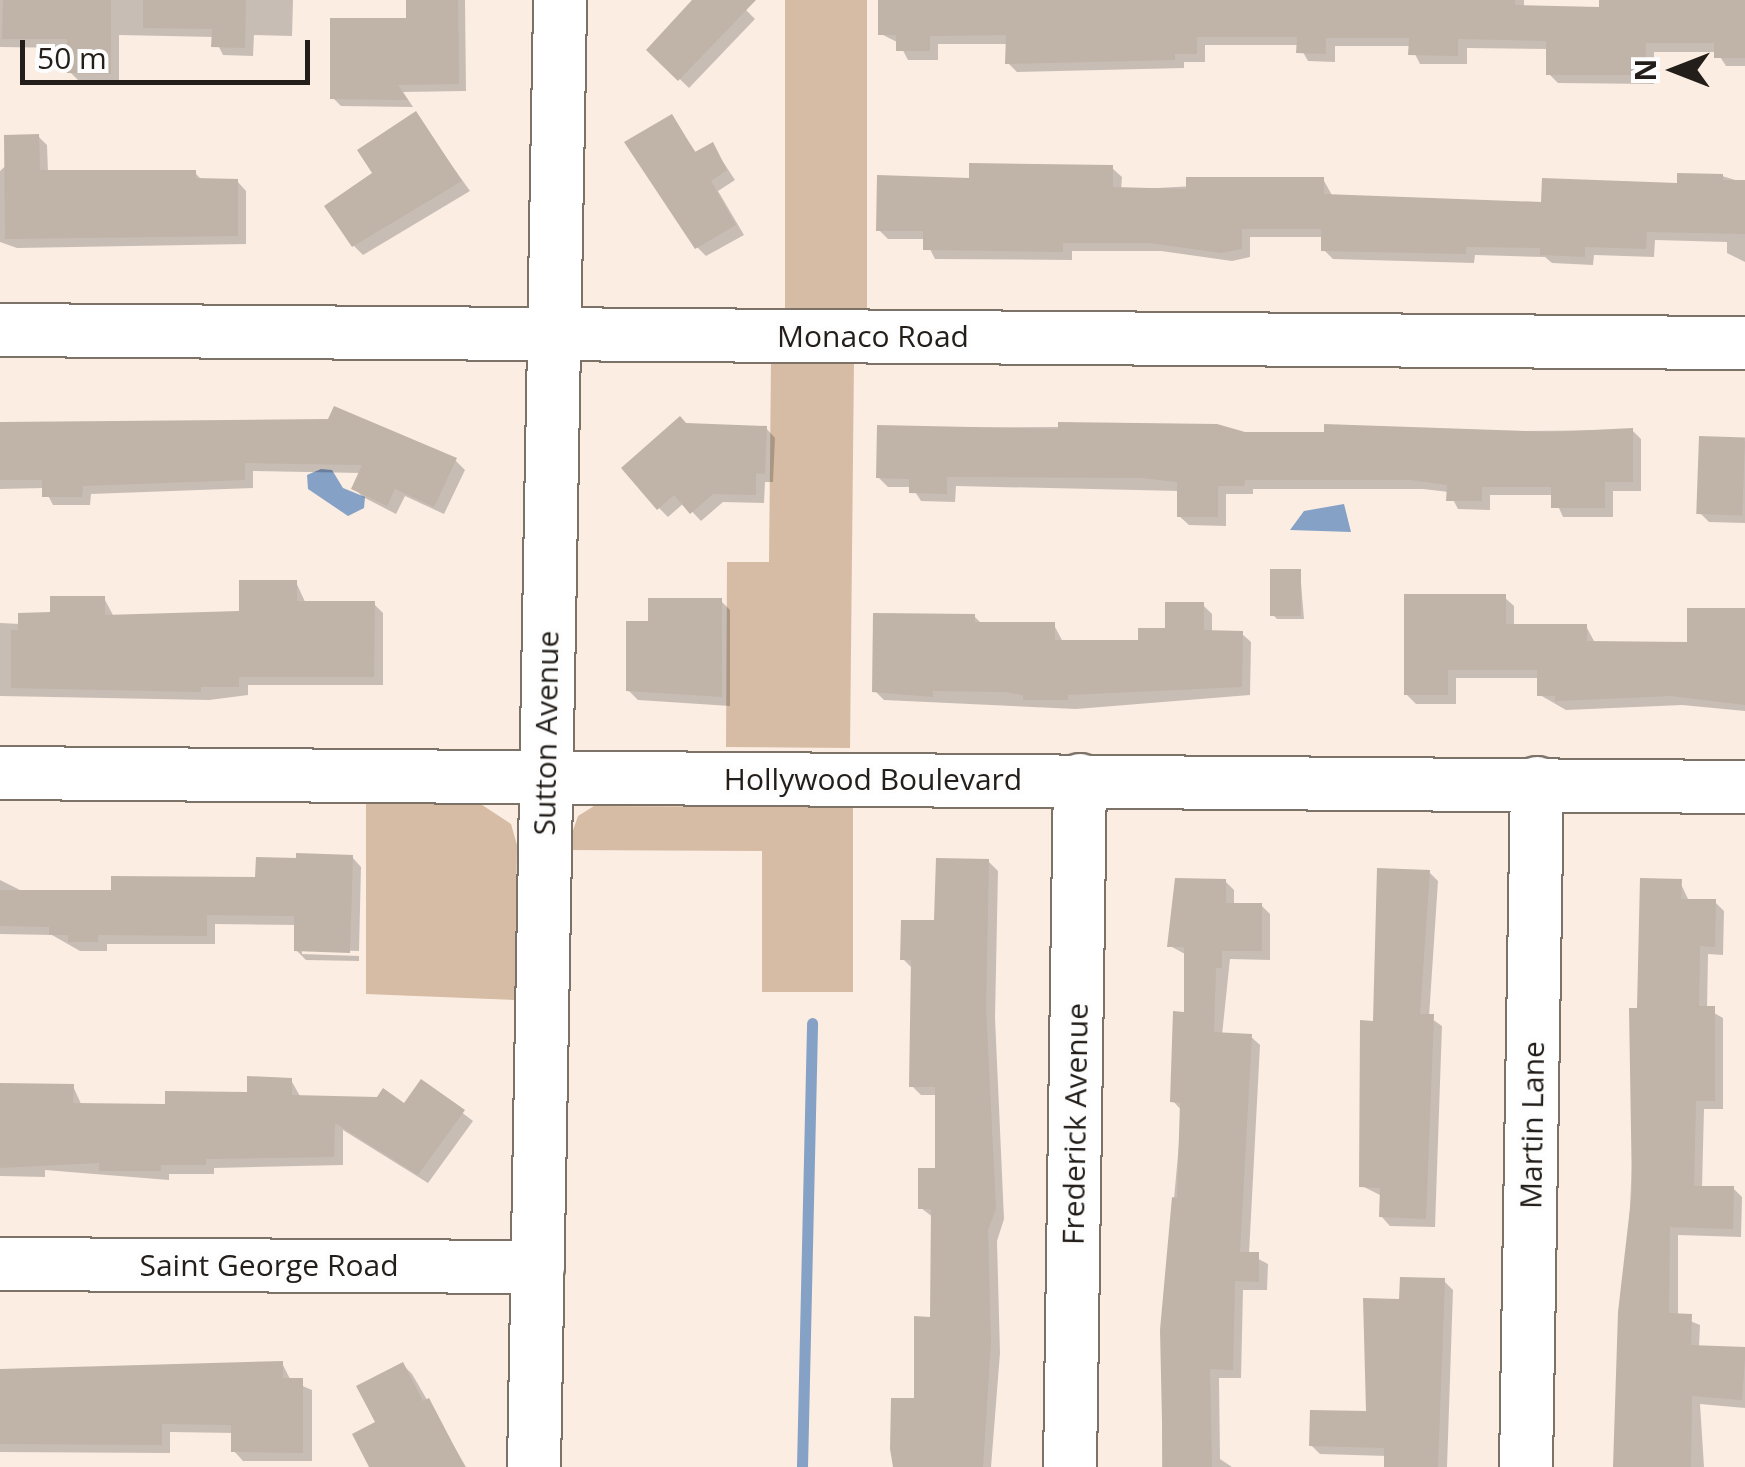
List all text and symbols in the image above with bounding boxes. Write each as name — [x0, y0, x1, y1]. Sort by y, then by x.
scale bar — [25, 20, 315, 82]
north arrow — [1625, 20, 1725, 120]
text: 50 m — [37, 37, 107, 78]
text: N — [1626, 59, 1664, 81]
street label: Monaco Road — [777, 318, 969, 354]
street label: Sutton Avenue — [526, 630, 566, 836]
street label: Hollywood Boulevard — [724, 761, 1022, 797]
street label: Frederick Avenue — [1055, 1003, 1095, 1245]
street label: Martin Lane — [1513, 1041, 1551, 1209]
street label: Saint George Road — [139, 1247, 399, 1283]

